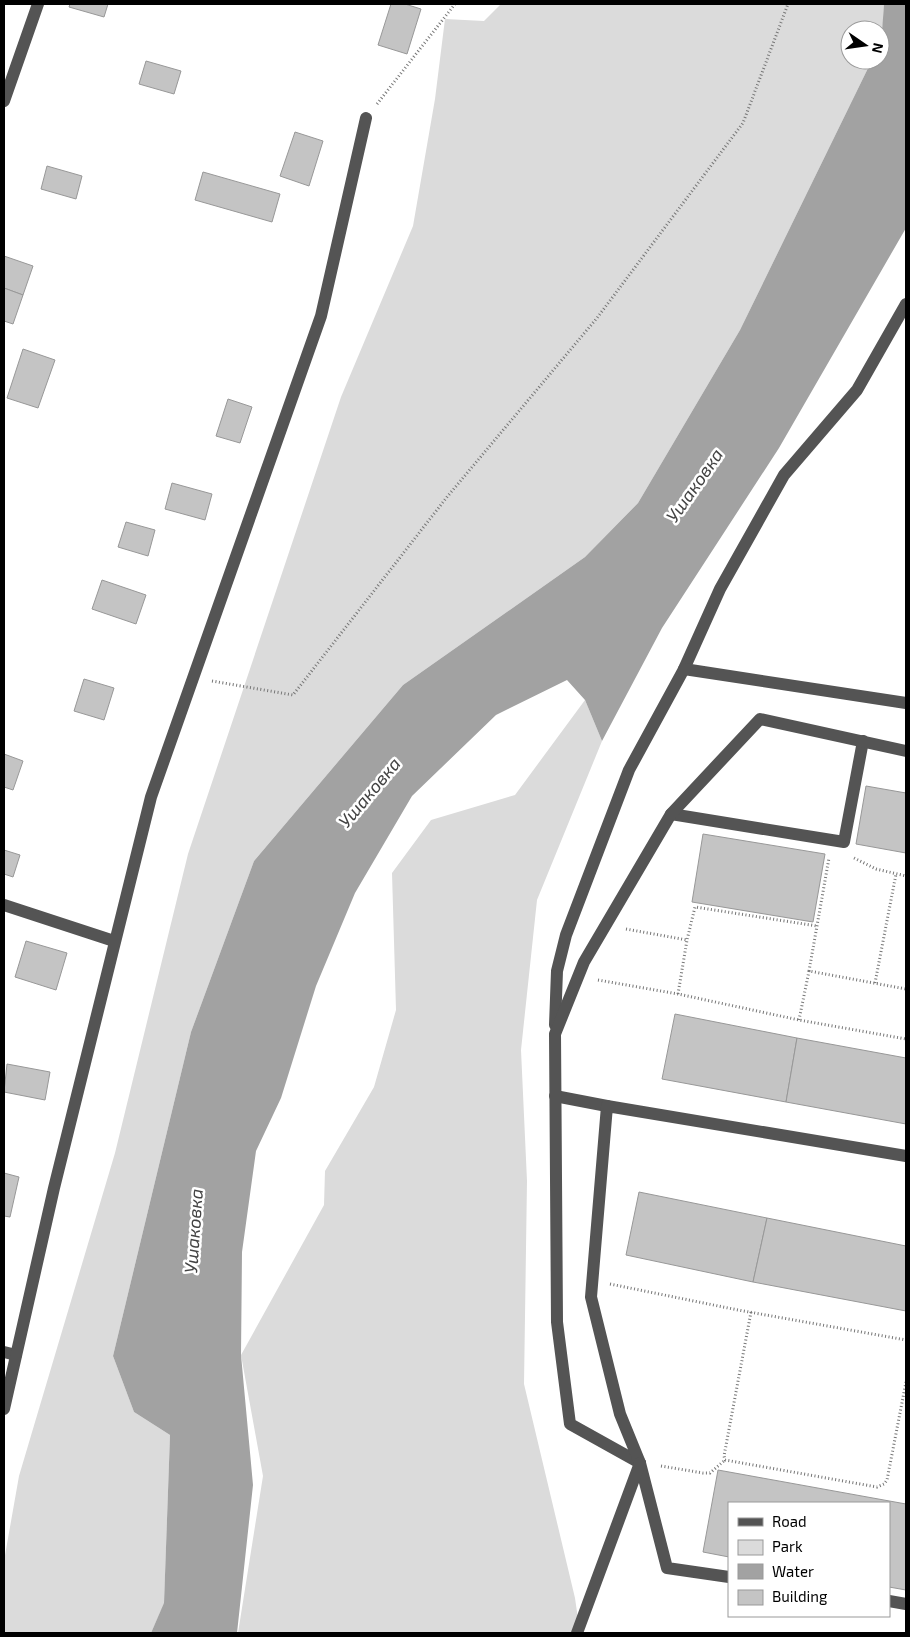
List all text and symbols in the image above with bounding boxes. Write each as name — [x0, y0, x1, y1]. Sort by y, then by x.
north arrow — [840, 20, 890, 70]
text: N — [869, 41, 888, 55]
water label: Ушаковка — [661, 444, 727, 526]
water label: Ушаковка — [333, 752, 405, 832]
water label: Ушаковка — [179, 1188, 207, 1274]
legend — [728, 1502, 890, 1617]
text: Road — [772, 1512, 807, 1530]
text: Park — [772, 1537, 803, 1555]
text: Water — [772, 1562, 814, 1580]
text: Building — [772, 1587, 828, 1605]

